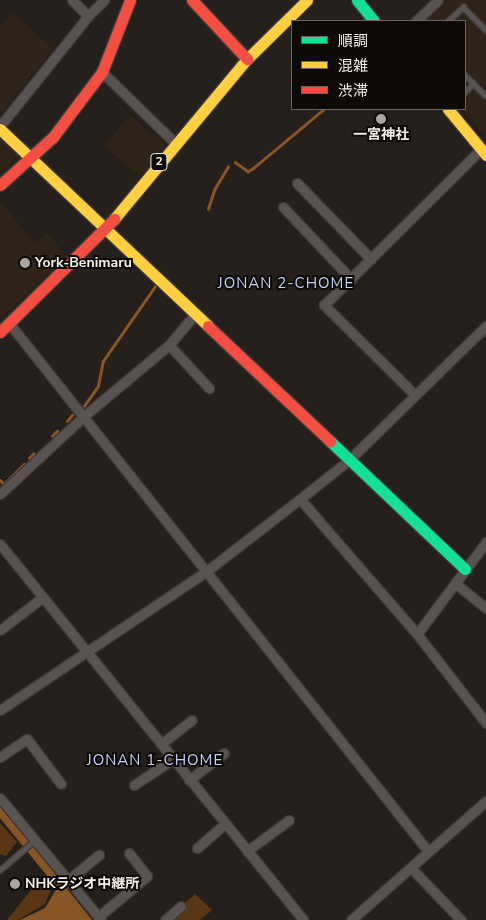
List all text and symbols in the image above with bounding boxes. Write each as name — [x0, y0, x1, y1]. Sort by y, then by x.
legend — [291, 20, 466, 110]
text: 順調 — [338, 31, 368, 51]
text: 混雑 — [338, 56, 368, 76]
text: 渋滞 — [338, 81, 368, 101]
marker: 一宮神社 — [375, 113, 387, 125]
place label: 一宮神社 — [353, 127, 409, 143]
road number: 2 — [150, 152, 168, 172]
place label: York-Benimaru — [35, 255, 132, 271]
marker: York-Benimaru — [19, 257, 31, 269]
district label: JONAN 2-CHOME — [216, 275, 356, 293]
district label: JONAN 1-CHOME — [85, 752, 225, 770]
place label: NHKラジオ中継所 — [25, 876, 140, 892]
marker: NHKラジオ中継所 — [9, 878, 21, 890]

